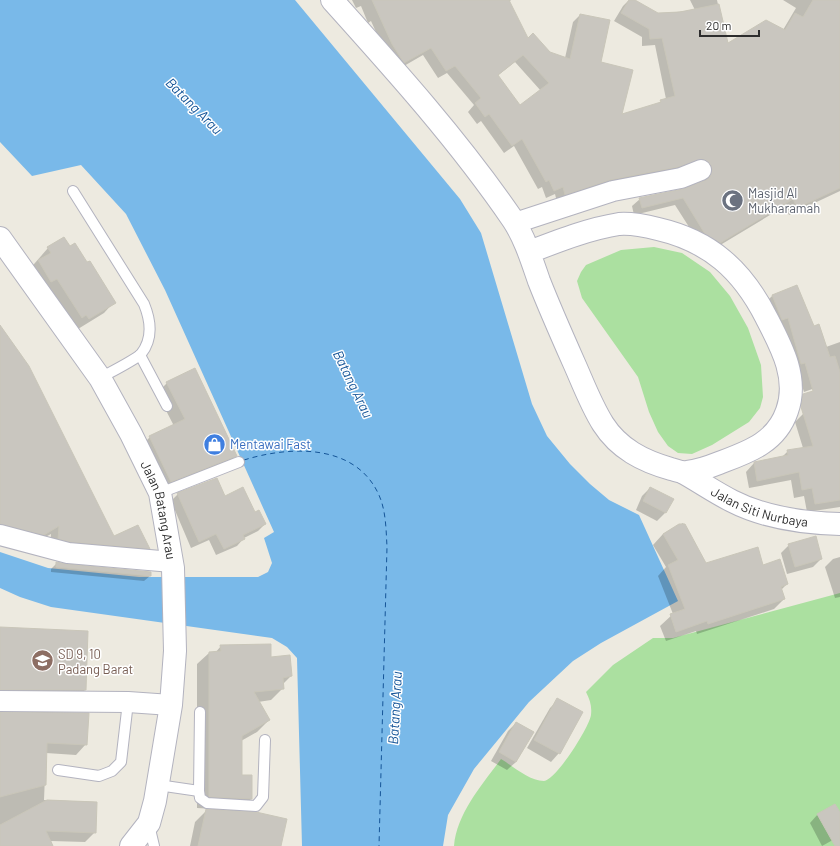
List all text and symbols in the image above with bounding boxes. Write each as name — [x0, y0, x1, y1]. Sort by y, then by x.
scale bar — [700, 12, 759, 38]
text: 20 m — [706, 18, 732, 32]
water label: Batang Arau — [163, 74, 226, 137]
place label: Masjid Al Mukharamah — [748, 185, 820, 216]
mosque icon: Masjid Al Mukharamah — [719, 187, 745, 213]
water label: Batang Arau — [330, 347, 377, 420]
shop icon: Mentawai Fast — [201, 431, 227, 457]
place label: Mentawai Fast — [230, 436, 311, 452]
street label: Jalan Batang Arau — [137, 458, 179, 561]
street label: Jalan Siti Nurbaya — [708, 483, 809, 530]
place label: SD 9, 10 Padang Barat — [58, 646, 133, 677]
school or university icon: SD 9, 10 Padang Barat — [30, 648, 56, 674]
water label: Batang Arau — [384, 671, 405, 745]

